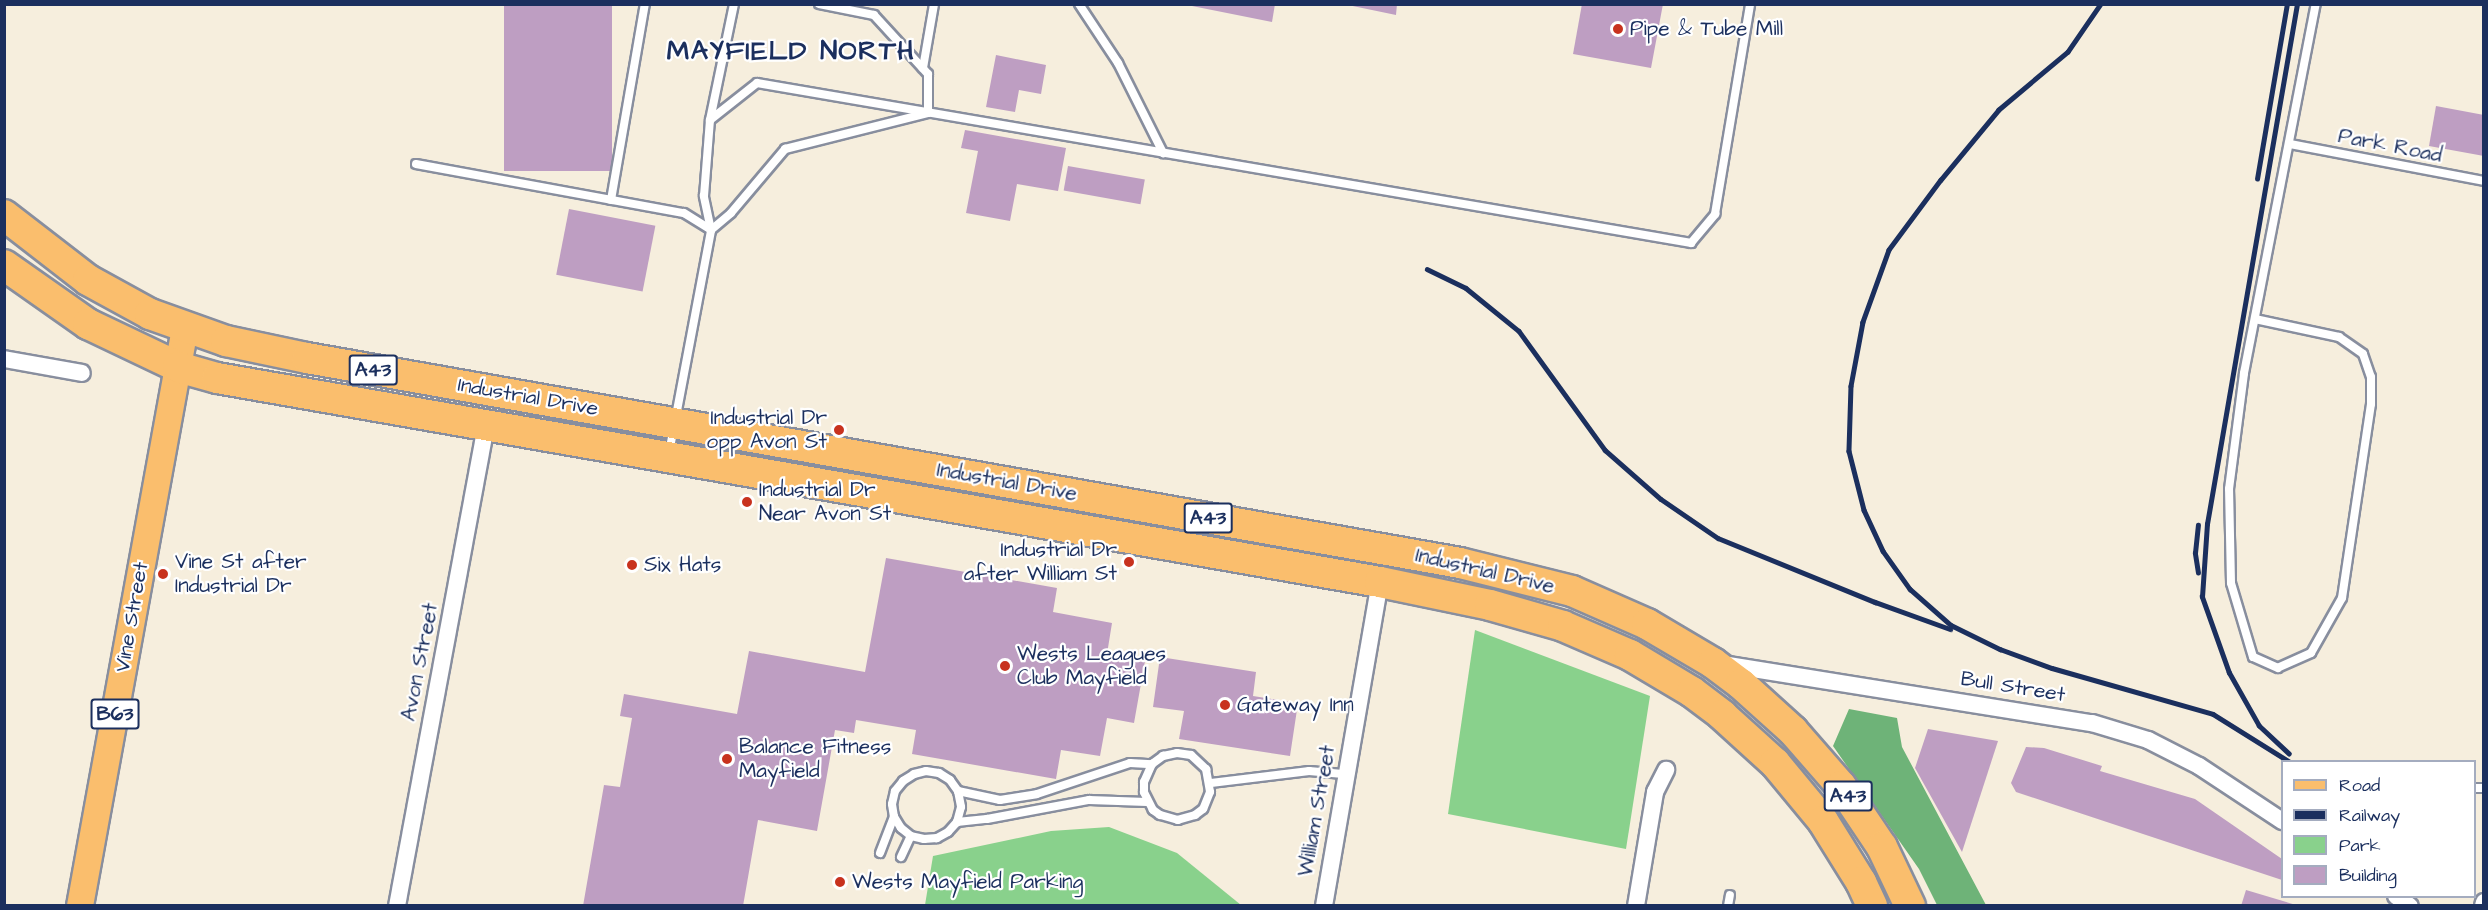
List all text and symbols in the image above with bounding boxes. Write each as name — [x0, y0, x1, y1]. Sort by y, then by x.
place label: Pipe & Tube Mill — [1630, 16, 1783, 42]
marker: Pipe & Tube Mill — [1611, 22, 1625, 36]
district label: MAYFIELD NORTH — [667, 36, 915, 68]
street label: Park Road — [2336, 124, 2444, 168]
road number: A43 — [348, 353, 398, 387]
street label: Industrial Drive — [456, 372, 600, 422]
place label: Industrial Dr opp Avon St — [706, 405, 827, 455]
marker: Industrial Dr opp Avon St — [832, 423, 846, 437]
street label: Industrial Drive — [935, 457, 1079, 507]
place label: Industrial Dr Near Avon St — [759, 477, 891, 527]
marker: Industrial Dr Near Avon St — [740, 495, 754, 509]
road number: A43 — [1182, 501, 1234, 535]
place label: Industrial Dr after William St — [964, 537, 1117, 587]
street label: Industrial Drive — [1413, 543, 1557, 599]
place label: Vine St after Industrial Dr — [175, 549, 307, 599]
place label: Six Hats — [644, 552, 721, 578]
marker: Industrial Dr after William St — [1122, 555, 1136, 569]
marker: Six Hats — [625, 558, 639, 572]
street label: Vine Street — [110, 560, 154, 674]
marker: Vine St after Industrial Dr — [156, 567, 170, 581]
street label: Avon Street — [396, 601, 444, 723]
place label: Wests Leagues Club Mayfield — [1017, 641, 1166, 691]
marker: Wests Leagues Club Mayfield — [998, 659, 1012, 673]
street label: Bull Street — [1959, 666, 2067, 708]
place label: Gateway Inn — [1237, 692, 1354, 718]
road number: B63 — [90, 697, 140, 731]
marker: Gateway Inn — [1218, 698, 1232, 712]
place label: Balance Fitness Mayfield — [739, 734, 891, 784]
street label: William Street — [1293, 743, 1341, 879]
marker: Balance Fitness Mayfield — [720, 752, 734, 766]
legend — [2281, 760, 2476, 898]
text: Road — [2339, 773, 2380, 798]
road number: A43 — [1822, 779, 1874, 813]
text: Railway — [2339, 803, 2400, 828]
text: Park — [2339, 833, 2381, 858]
text: Building — [2339, 863, 2397, 888]
place label: Wests Mayfield Parking — [852, 869, 1083, 895]
marker: Wests Mayfield Parking — [833, 875, 847, 889]

